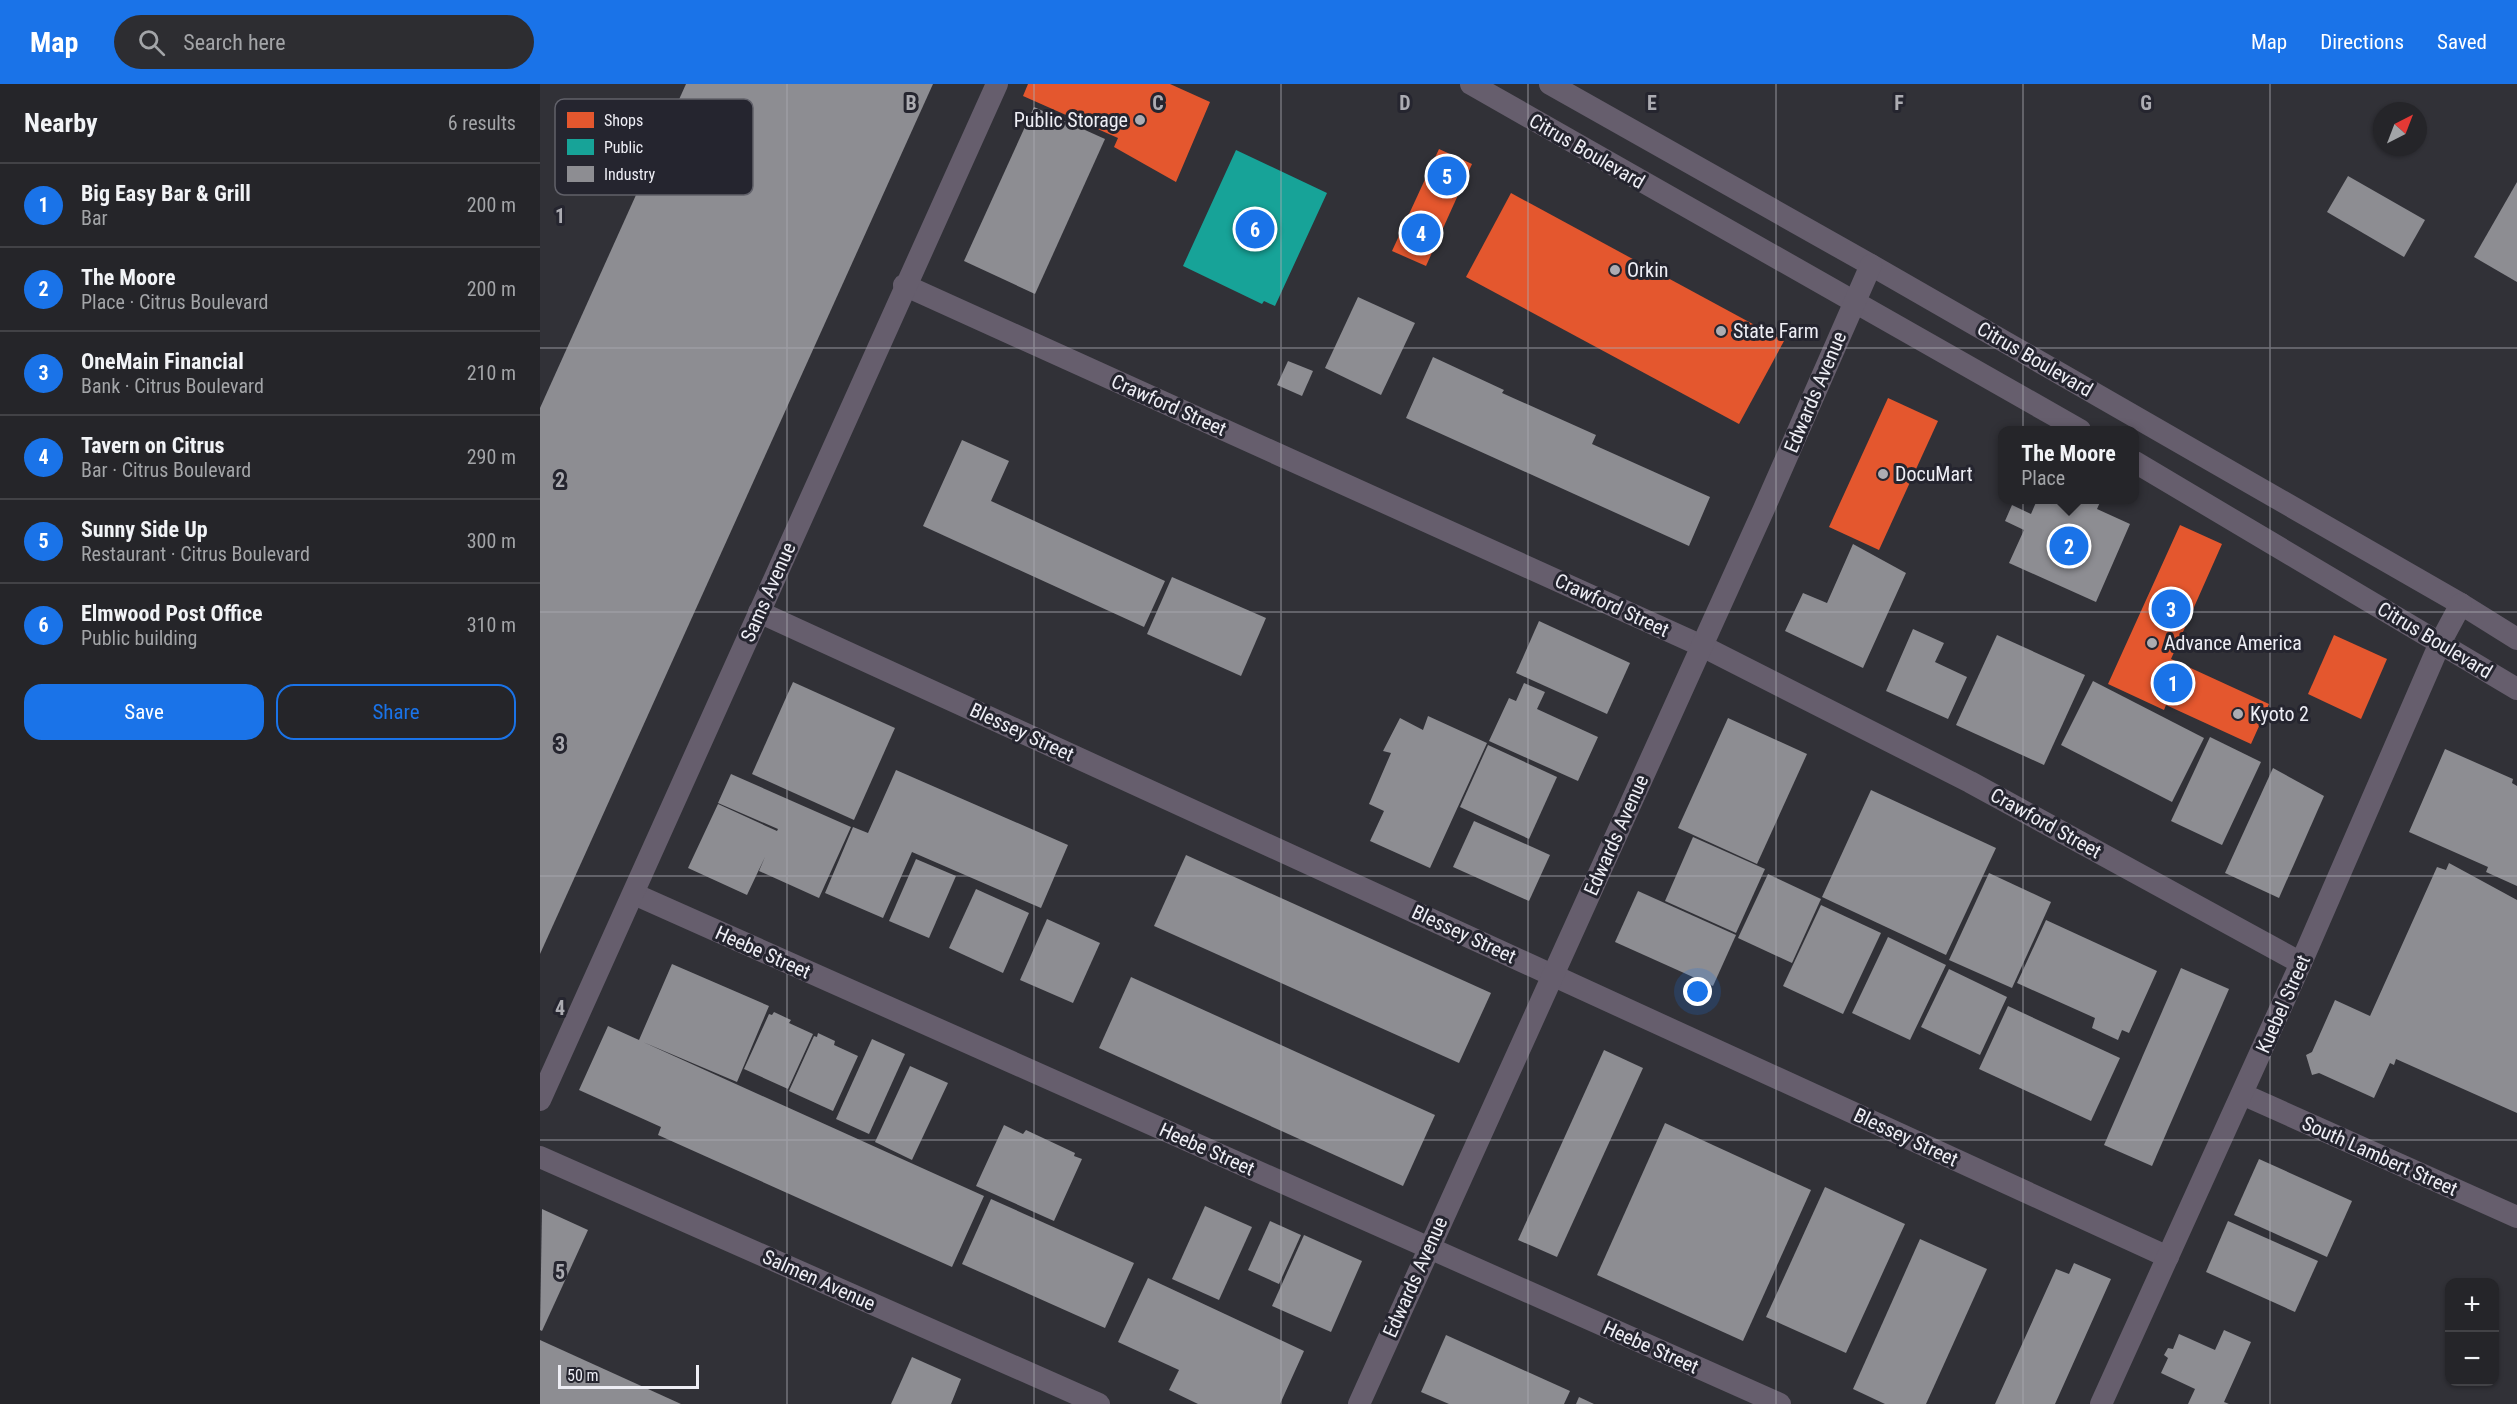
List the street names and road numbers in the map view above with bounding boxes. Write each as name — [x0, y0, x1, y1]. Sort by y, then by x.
street label: Citrus Boulevard — [1525, 108, 1649, 194]
street label: Citrus Boulevard — [1973, 316, 2097, 402]
street label: Edwards Avenue — [1779, 328, 1851, 456]
street label: Crawford Street — [1108, 369, 1230, 441]
street label: Sams Avenue — [735, 539, 801, 645]
street label: Crawford Street — [1551, 568, 1673, 642]
street label: Citrus Boulevard — [2373, 596, 2497, 684]
street label: Blessey Street — [966, 697, 1078, 767]
street label: Edwards Avenue — [1579, 771, 1653, 899]
street label: Crawford Street — [1986, 783, 2106, 863]
street label: Blessey Street — [1408, 899, 1520, 969]
street label: Heebe Street — [712, 920, 814, 984]
street label: Kuebel Street — [2251, 951, 2315, 1057]
street label: Blessey Street — [1850, 1102, 1962, 1172]
street label: South Lambert Street — [2299, 1111, 2462, 1201]
street label: Heebe Street — [1156, 1117, 1258, 1181]
street label: Edwards Avenue — [1378, 1213, 1452, 1341]
street label: Salmen Avenue — [759, 1244, 879, 1316]
street label: Heebe Street — [1600, 1315, 1702, 1379]

